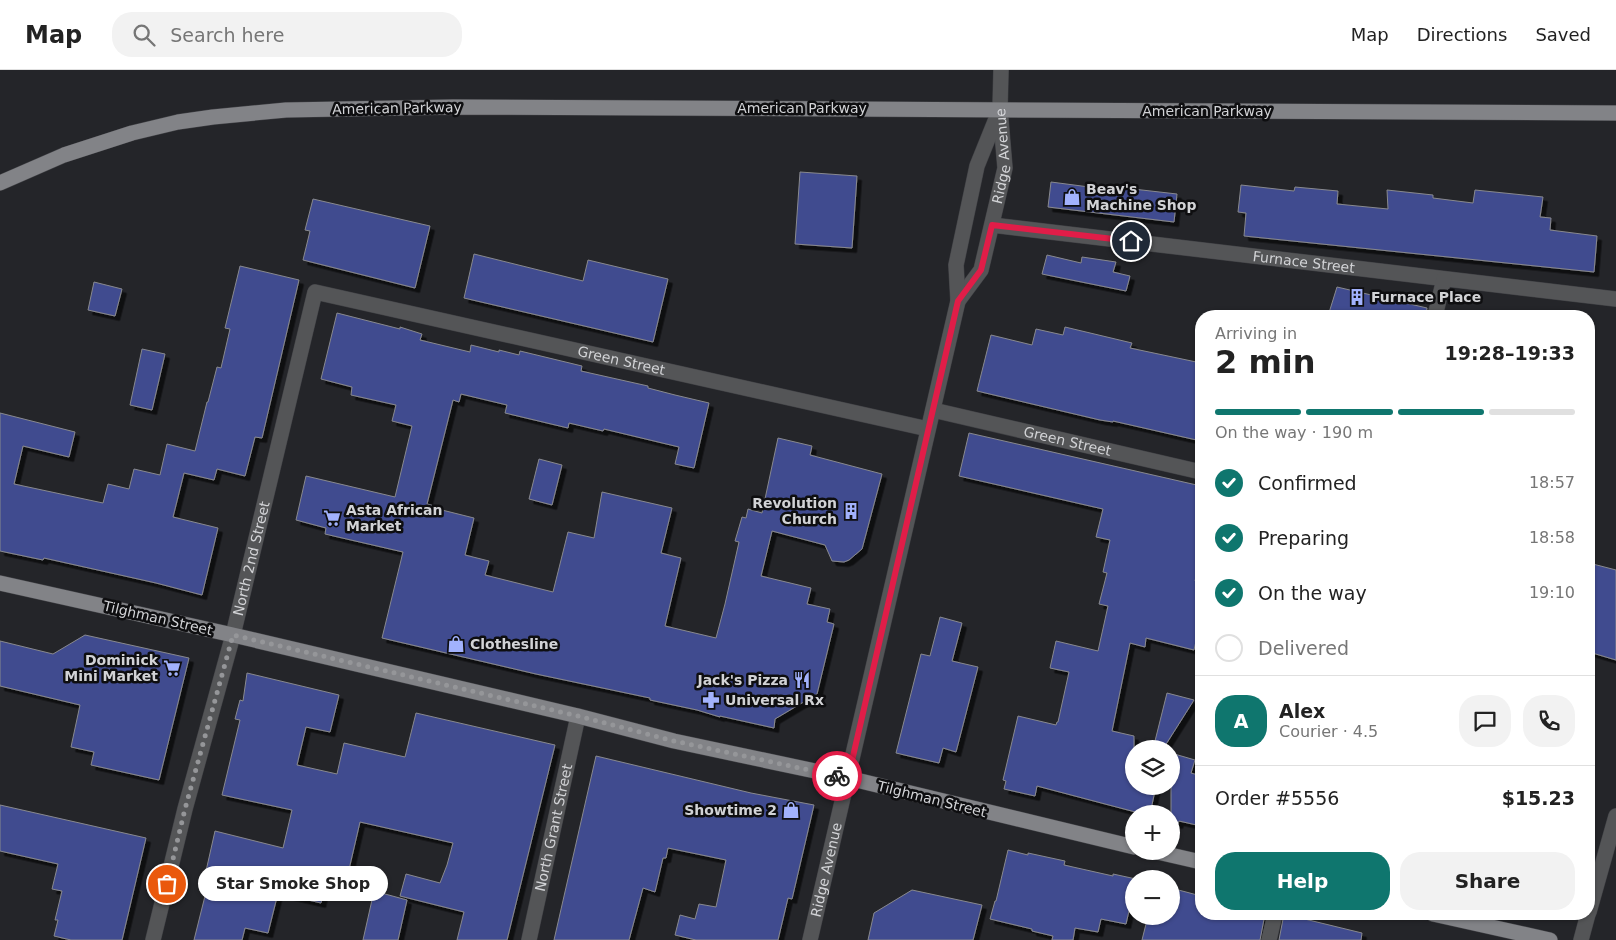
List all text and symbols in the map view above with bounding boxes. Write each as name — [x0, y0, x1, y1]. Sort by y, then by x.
search box — [112, 12, 462, 57]
text: Map — [25, 21, 82, 49]
icon: search — [130, 21, 158, 49]
text: Search here — [170, 24, 284, 46]
text: Map — [1351, 24, 1389, 45]
text: Directions — [1417, 24, 1507, 45]
text: Saved — [1535, 24, 1591, 45]
street label: American Parkway — [332, 99, 462, 117]
street label: American Parkway — [737, 100, 867, 116]
street label: American Parkway — [1142, 103, 1272, 119]
street label: Ridge Avenue — [989, 108, 1014, 206]
place label: Beav's Machine Shop — [1086, 181, 1196, 213]
shop icon: Beav's Machine Shop — [1062, 187, 1082, 207]
pin — [1110, 220, 1152, 262]
icon: home — [1117, 227, 1145, 255]
street label: Furnace Street — [1252, 248, 1356, 276]
building icon: Furnace Place — [1347, 287, 1367, 307]
place label: Furnace Place — [1371, 289, 1481, 305]
text: Arriving in — [1215, 324, 1297, 343]
text: 19:28–19:33 — [1445, 342, 1575, 364]
street label: Green Street — [576, 343, 667, 378]
text: 2 min — [1215, 343, 1316, 381]
street label: Green Street — [1022, 423, 1113, 459]
text: On the way · 190 m — [1215, 423, 1373, 442]
icon: check — [1215, 469, 1243, 497]
text: Confirmed — [1258, 472, 1357, 494]
text: 18:57 — [1529, 473, 1575, 492]
place label: Revolution Church — [752, 495, 837, 527]
street label: North 2nd Street — [230, 499, 273, 617]
building icon: Revolution Church — [841, 501, 861, 521]
place label: Asta African Market — [346, 502, 443, 534]
supermarket icon: Asta African Market — [322, 508, 342, 528]
icon: check — [1215, 524, 1243, 552]
text: Preparing — [1258, 527, 1349, 549]
text: 18:58 — [1529, 528, 1575, 547]
icon: check — [1215, 579, 1243, 607]
text: On the way — [1258, 582, 1367, 604]
text: 19:10 — [1529, 583, 1575, 602]
street label: Tilghman Street — [101, 597, 215, 638]
shop icon: Clothesline — [446, 634, 466, 654]
place label: Clothesline — [470, 636, 558, 652]
text: Delivered — [1258, 637, 1349, 659]
place label: Dominick Mini Market — [64, 652, 159, 684]
supermarket icon: Dominick Mini Market — [162, 658, 182, 678]
restaurant icon: Jack's Pizza — [792, 670, 812, 690]
place label: Jack's Pizza — [696, 672, 788, 688]
pharmacy icon: Universal Rx — [701, 690, 721, 710]
place label: Universal Rx — [725, 692, 824, 708]
button: chat — [1459, 695, 1511, 747]
button: phone — [1523, 695, 1575, 747]
text: Alex — [1279, 700, 1325, 722]
text: A — [1234, 710, 1248, 732]
text: Courier · 4.5 — [1279, 722, 1378, 741]
map controls — [1125, 740, 1180, 925]
button: layers — [1125, 740, 1180, 795]
courier — [812, 751, 862, 801]
street label: North Grant Street — [532, 762, 575, 893]
icon: bike — [823, 762, 851, 790]
street label: Tilghman Street — [875, 777, 989, 820]
text: Order #5556 — [1215, 787, 1339, 809]
text: $15.23 — [1502, 787, 1575, 809]
shop icon: Showtime 2 — [781, 800, 801, 820]
place label: Showtime 2 — [684, 802, 777, 818]
button: + — [1125, 805, 1180, 860]
street label: Ridge Avenue — [808, 821, 845, 919]
button: Help — [1215, 852, 1390, 910]
button: Share — [1400, 852, 1575, 910]
pin — [146, 863, 188, 905]
callout: Star Smoke Shop — [197, 866, 387, 902]
icon: bag — [153, 870, 181, 898]
button: − — [1125, 870, 1180, 925]
text: Star Smoke Shop — [216, 874, 370, 893]

